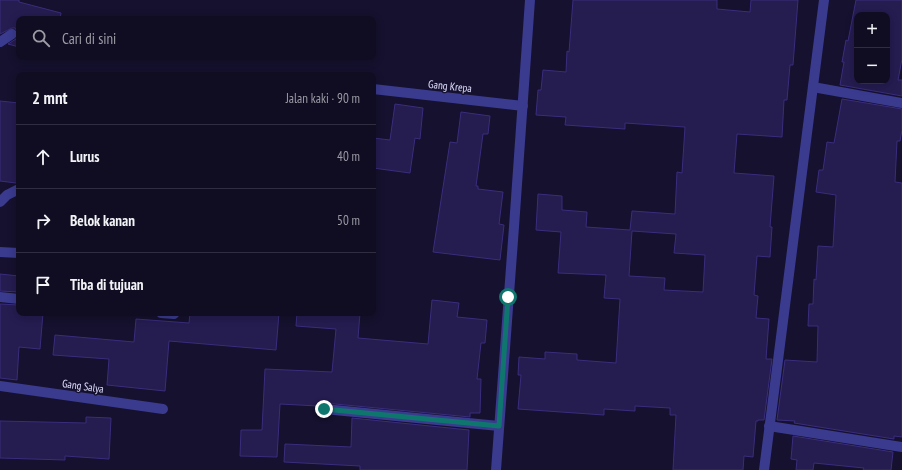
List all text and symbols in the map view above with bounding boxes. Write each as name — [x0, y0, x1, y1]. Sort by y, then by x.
map controls — [854, 12, 890, 84]
button: + — [854, 12, 890, 48]
search box — [16, 16, 376, 60]
icon: search — [30, 27, 52, 49]
text: Cari di sini — [62, 29, 116, 48]
button: − — [854, 48, 890, 84]
street label: Gang Krepa — [428, 77, 472, 95]
text: 2 mnt — [32, 87, 67, 109]
text: Jalan kaki · 90 m — [286, 90, 360, 107]
icon: ahead — [32, 146, 54, 168]
text: Lurus — [70, 147, 99, 166]
text: 40 m — [337, 148, 360, 165]
icon: right — [32, 210, 54, 232]
text: Belok kanan — [70, 211, 135, 230]
text: 50 m — [337, 212, 360, 229]
icon: arrive — [32, 274, 54, 296]
text: Tiba di tujuan — [70, 275, 144, 294]
route start — [499, 288, 517, 306]
street label: Gang Salya — [61, 376, 105, 396]
route end — [315, 400, 333, 418]

